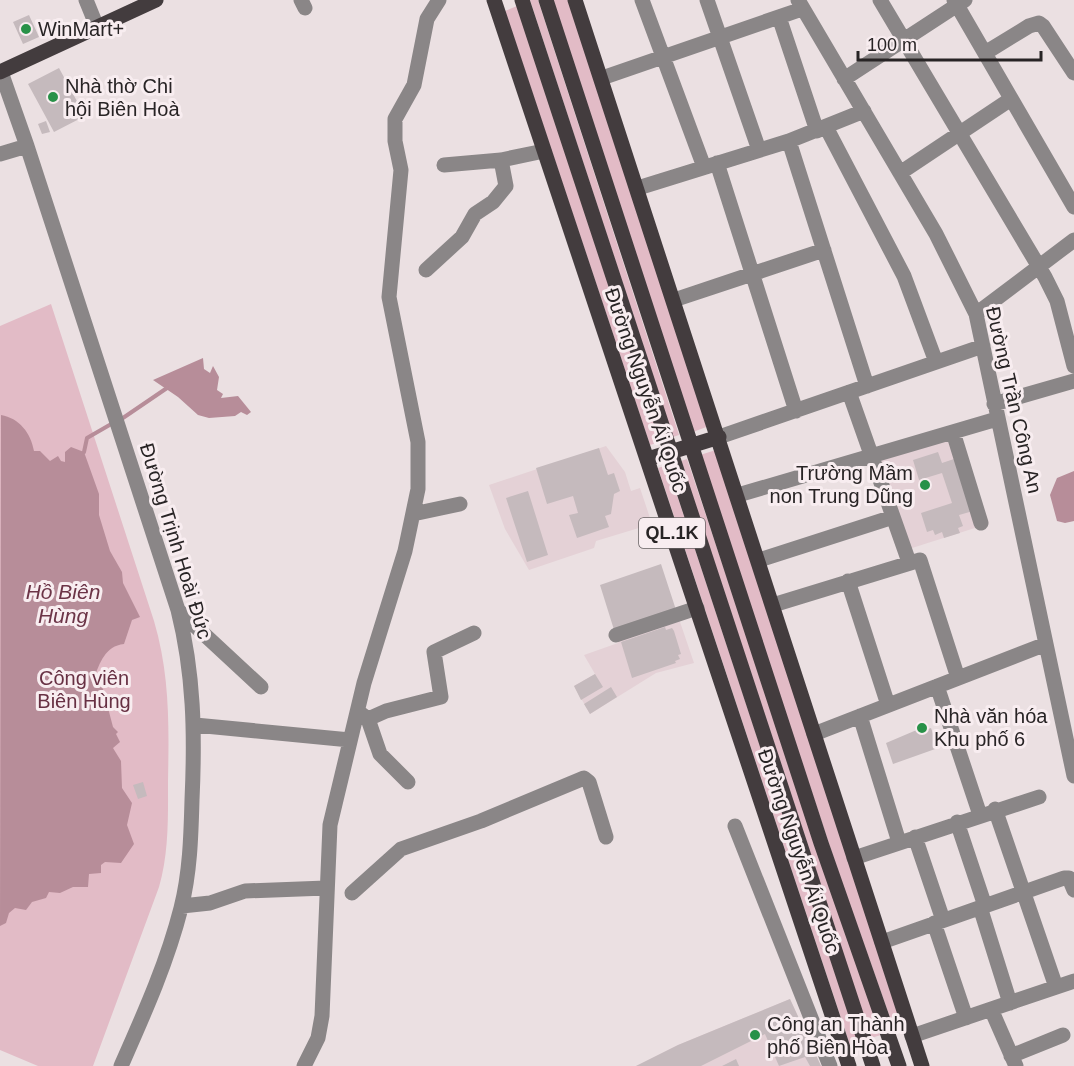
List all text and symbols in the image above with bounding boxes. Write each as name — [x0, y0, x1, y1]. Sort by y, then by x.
place label: WinMart+ — [38, 18, 124, 40]
marker: WinMart+ — [19, 22, 33, 36]
scale bar — [858, 24, 1041, 62]
text: 100 m — [867, 35, 917, 55]
place label: Nhà thờ Chi hội Biên Hoà — [65, 75, 180, 120]
marker: Nhà thờ Chi hội Biên Hoà — [46, 90, 60, 104]
street label: Đường Nguyễn Ái Quốc — [601, 285, 691, 495]
street label: Đường Trần Công An — [982, 304, 1046, 496]
street label: Đường Trịnh Hoài Đức — [136, 441, 216, 641]
place label: Trường Mầm non Trung Dũng — [770, 462, 913, 507]
marker: Trường Mầm non Trung Dũng — [918, 478, 932, 492]
road number: QL.1K — [639, 518, 705, 548]
water label: Hồ Biên Hùng — [26, 580, 100, 627]
park label: Công viên Biên Hùng — [37, 667, 131, 712]
place label: Nhà văn hóa Khu phố 6 — [934, 705, 1048, 750]
marker: Nhà văn hóa Khu phố 6 — [915, 721, 929, 735]
street label: Đường Nguyễn Ái Quốc — [754, 746, 844, 956]
place label: Công an Thành phố Biên Hòa — [767, 1013, 905, 1058]
marker: Công an Thành phố Biên Hòa — [748, 1028, 762, 1042]

